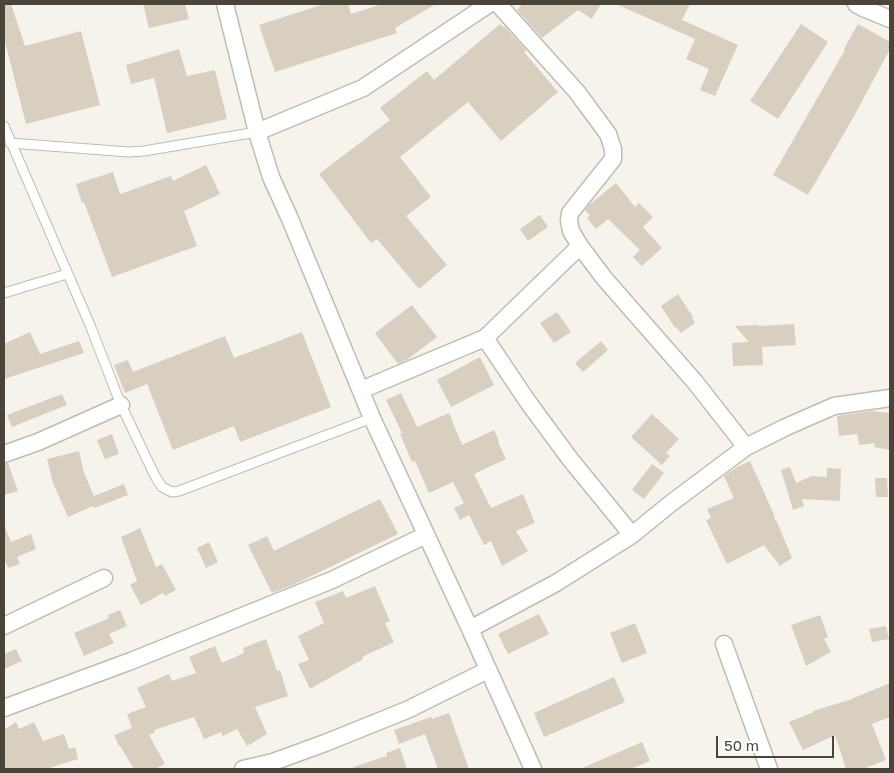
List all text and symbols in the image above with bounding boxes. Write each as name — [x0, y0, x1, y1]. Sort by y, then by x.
scale bar — [719, 726, 836, 758]
text: 50 m — [724, 736, 759, 754]

